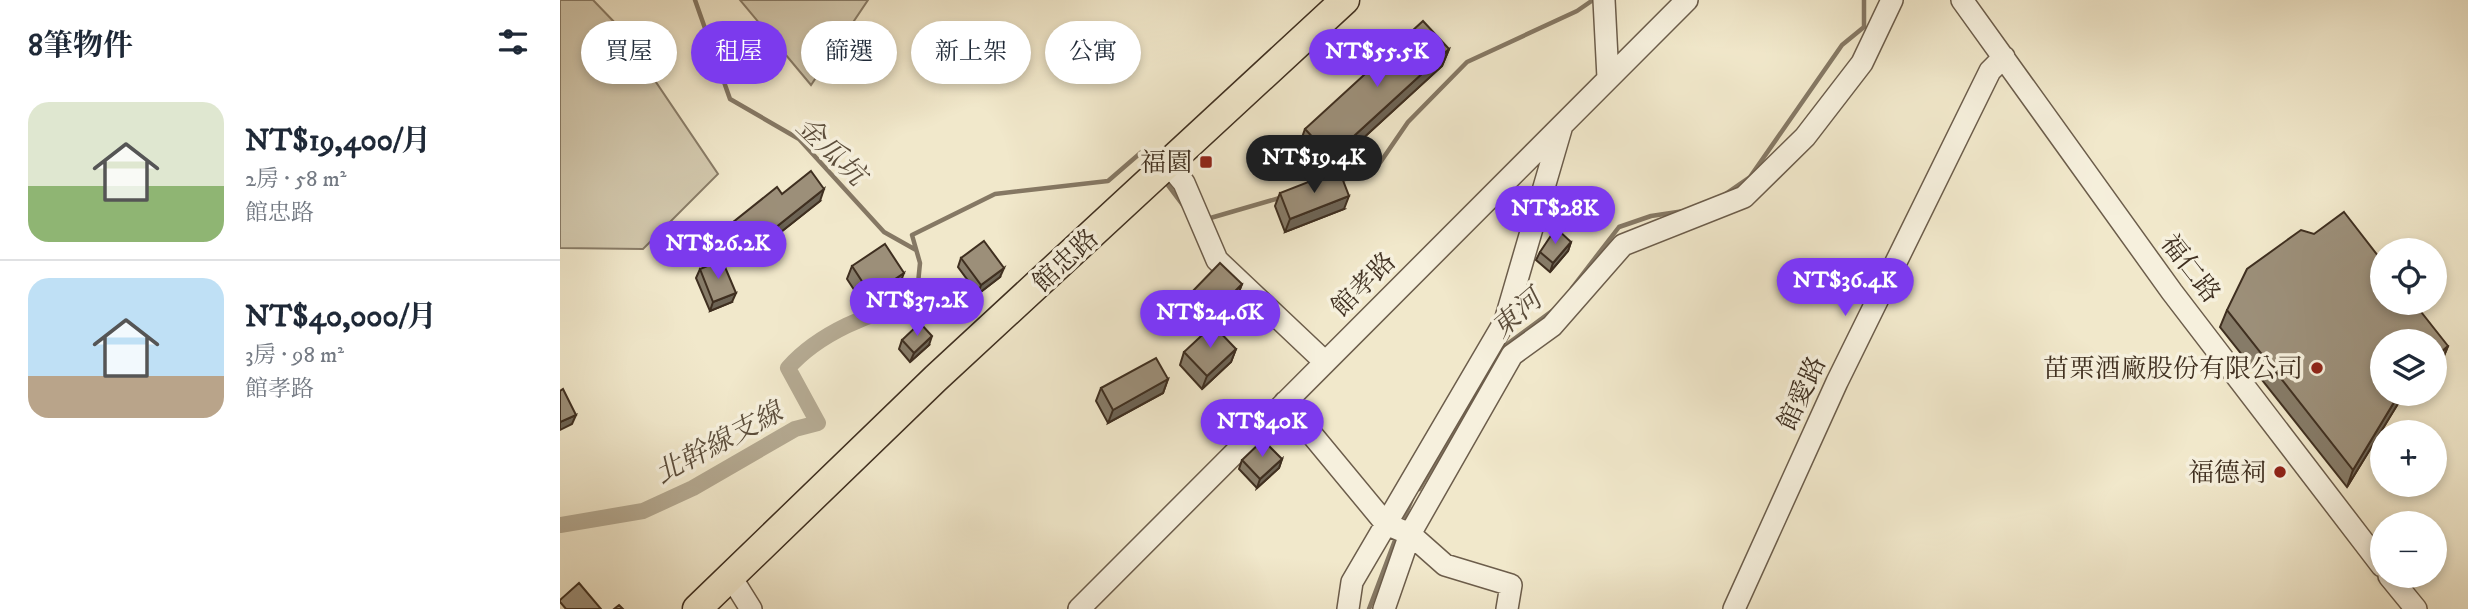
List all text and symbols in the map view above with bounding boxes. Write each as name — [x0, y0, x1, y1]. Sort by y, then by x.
chip: 買屋 — [581, 21, 677, 84]
chip: 租屋 — [691, 21, 787, 84]
chip: 篩選 — [801, 21, 897, 84]
chip: 新上架 — [911, 21, 1031, 84]
chip: 公寓 — [1045, 21, 1141, 84]
icon: filters — [494, 23, 532, 61]
text: 8筆物件 — [28, 28, 133, 65]
pin: NT$55.5K — [1305, 29, 1449, 89]
text: NT$55.5K — [1325, 37, 1429, 66]
water label: 金瓜坑 — [789, 109, 876, 196]
text: NT$19,400/月 — [245, 123, 431, 160]
icon: home — [84, 130, 168, 214]
pin: NT$19.4K — [1242, 136, 1386, 195]
text: NT$19.4K — [1262, 143, 1366, 172]
place label: 福園 — [1140, 147, 1192, 180]
marker: 福園 — [1198, 154, 1214, 170]
text: 2房 · 58 m² — [245, 165, 347, 194]
pin: NT$28K — [1498, 187, 1612, 246]
text: NT$28K — [1511, 194, 1599, 223]
text: 館忠路 — [245, 199, 314, 228]
pin: NT$26.2K — [646, 222, 790, 281]
street label: 館忠路 — [1026, 222, 1106, 300]
street label: 福仁路 — [2153, 228, 2227, 310]
text: NT$26.2K — [665, 229, 771, 258]
map controls — [2370, 238, 2447, 588]
button: locate — [2370, 238, 2447, 315]
street label: 館孝路 — [1325, 246, 1403, 324]
pin: NT$36.4K — [1773, 258, 1917, 318]
text: NT$36.4K — [1793, 266, 1897, 295]
pin: NT$37.2K — [845, 278, 989, 338]
water label: 東河 — [1484, 279, 1553, 346]
text: NT$37.2K — [866, 286, 968, 315]
pin: NT$24.6K — [1138, 290, 1282, 350]
text: NT$24.6K — [1156, 298, 1264, 327]
text: NT$40,000/月 — [245, 299, 437, 336]
icon: home — [84, 306, 168, 390]
button: layers — [2370, 329, 2447, 406]
text: 3房 · 98 m² — [245, 341, 344, 370]
street label: 館愛路 — [1771, 351, 1834, 436]
place label: 苗栗酒廠股份有限公司 — [2043, 353, 2303, 386]
marker: 苗栗酒廠股份有限公司 — [2309, 360, 2325, 376]
text: 館孝路 — [245, 375, 314, 404]
water label: 北幹線支線 — [649, 394, 791, 492]
pin: NT$40K — [1205, 400, 1319, 459]
text: NT$40K — [1217, 407, 1307, 436]
button: + — [2370, 420, 2447, 497]
place label: 福德祠 — [2188, 457, 2266, 490]
marker: 福德祠 — [2272, 464, 2288, 480]
button: − — [2370, 511, 2447, 588]

